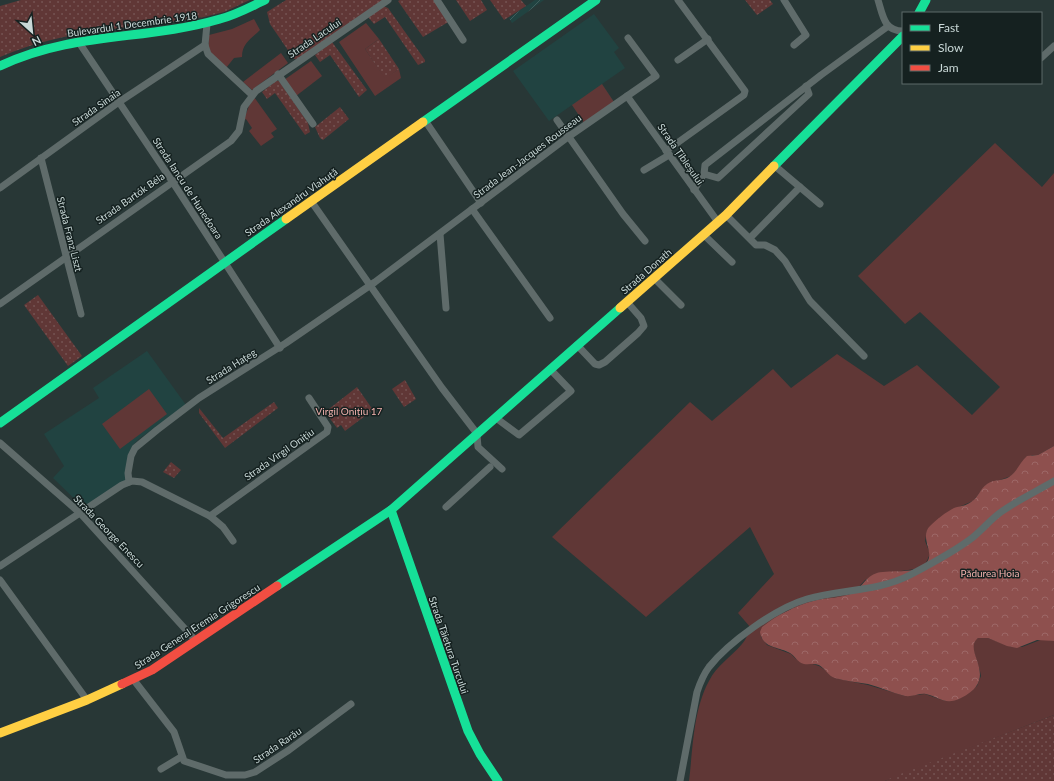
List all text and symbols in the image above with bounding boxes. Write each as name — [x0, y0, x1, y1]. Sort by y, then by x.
street label: Bulevardul 1 Decembrie 1918 — [66, 9, 198, 39]
north arrow — [12, 12, 52, 52]
legend — [902, 12, 1042, 84]
street label: Strada Lacului — [285, 16, 343, 60]
text: Fast — [938, 20, 960, 35]
text: N — [30, 34, 43, 49]
text: Slow — [938, 40, 964, 55]
text: Jam — [938, 60, 959, 75]
street label: Strada Sinaia — [70, 86, 122, 128]
street label: Strada Jean-Jacques Rousseau — [471, 112, 583, 200]
street label: Strada Țibleșului — [655, 121, 707, 187]
street label: Strada Iancu de Hunedoara — [151, 135, 225, 241]
street label: Strada Alexandru Vlahuță — [242, 165, 340, 239]
street label: Strada Bartók Béla — [93, 170, 167, 226]
street label: Strada Franz Liszt — [55, 195, 85, 273]
street label: Strada Donath — [618, 246, 674, 296]
street label: Strada Hațeg — [204, 346, 258, 386]
park label: Virgil Onițiu 17 — [316, 405, 383, 417]
street label: Strada Virgil Onițiu — [242, 425, 316, 483]
street label: Strada George Enescu — [71, 492, 147, 570]
park label: Pădurea Hoia — [961, 567, 1019, 579]
street label: Strada General Eremia Grigorescu — [132, 581, 262, 671]
street label: Strada Tăietura Turcului — [427, 595, 471, 695]
street label: Strada Rarău — [251, 724, 303, 766]

